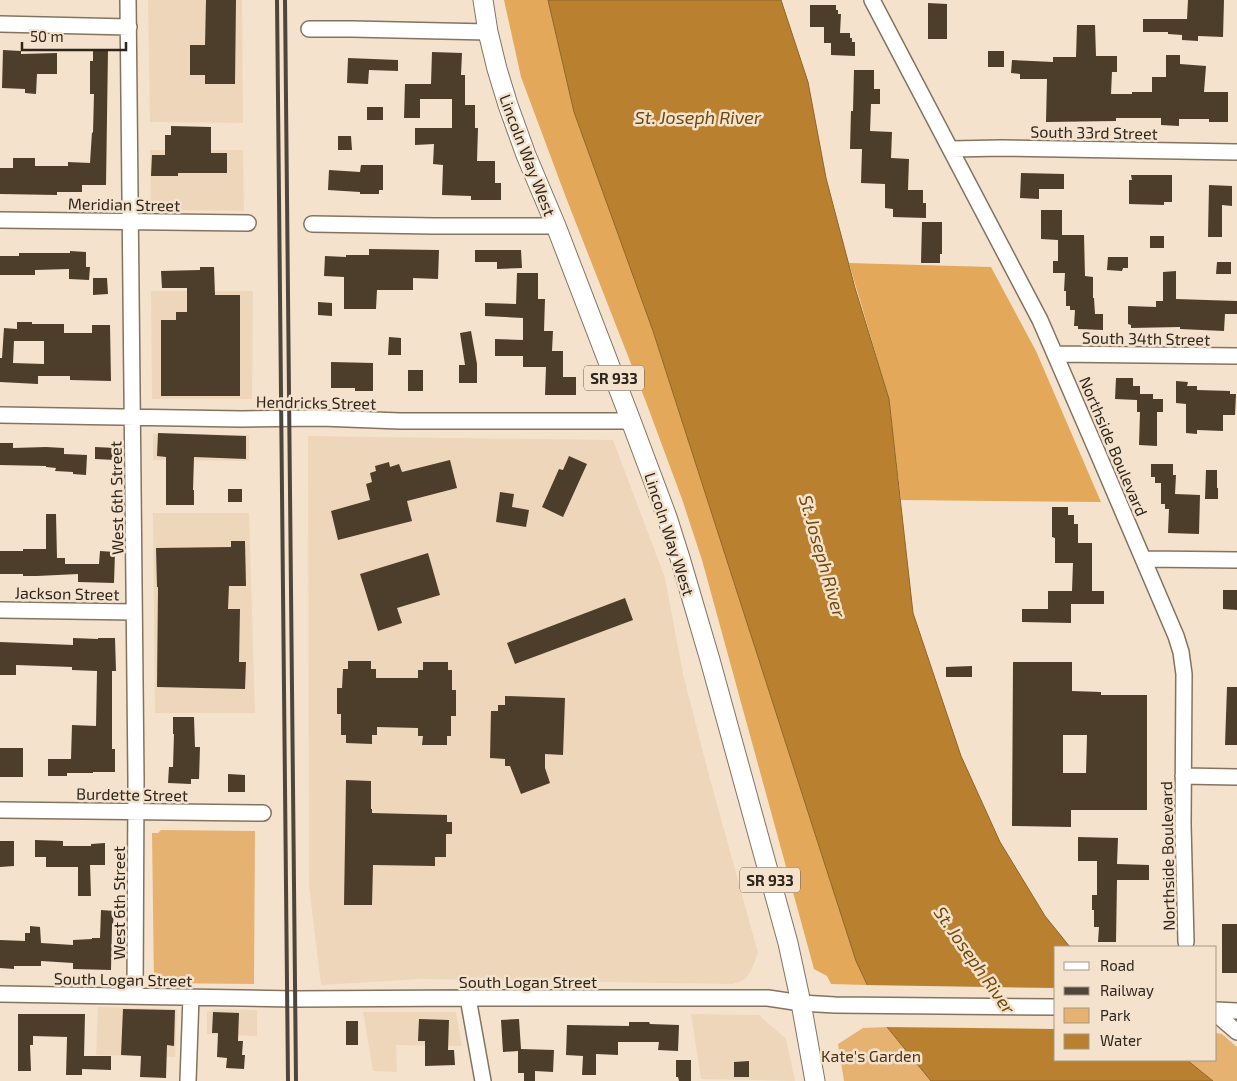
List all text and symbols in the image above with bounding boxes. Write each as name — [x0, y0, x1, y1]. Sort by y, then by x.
scale bar — [22, 20, 126, 52]
text: 50 m — [30, 27, 64, 45]
street label: Lincoln Way West — [496, 92, 560, 218]
water label: St. Joseph River — [635, 106, 762, 128]
street label: South 33rd Street — [1030, 121, 1158, 143]
street label: Meridian Street — [68, 194, 180, 214]
street label: South 34th Street — [1082, 327, 1210, 349]
road number: SR 933 — [584, 366, 644, 390]
street label: Northside Boulevard — [1076, 373, 1152, 519]
street label: Hendricks Street — [256, 391, 376, 413]
street label: West 6th Street — [106, 441, 126, 555]
street label: Lincoln Way West — [641, 470, 699, 598]
water label: St. Joseph River — [795, 492, 851, 621]
street label: Jackson Street — [14, 583, 120, 603]
street label: Northside Boulevard — [1156, 781, 1178, 931]
street label: Burdette Street — [76, 784, 188, 804]
street label: West 6th Street — [109, 846, 128, 960]
road number: SR 933 — [740, 868, 800, 892]
water label: St. Joseph River — [930, 902, 1021, 1019]
legend — [1054, 946, 1217, 1061]
text: Road — [1100, 956, 1135, 974]
street label: South Logan Street — [54, 968, 192, 990]
street label: South Logan Street — [459, 972, 597, 991]
text: Railway — [1100, 981, 1154, 999]
text: Park — [1100, 1006, 1131, 1024]
text: Water — [1100, 1031, 1142, 1049]
park label: Kate's Garden — [821, 1046, 921, 1065]

